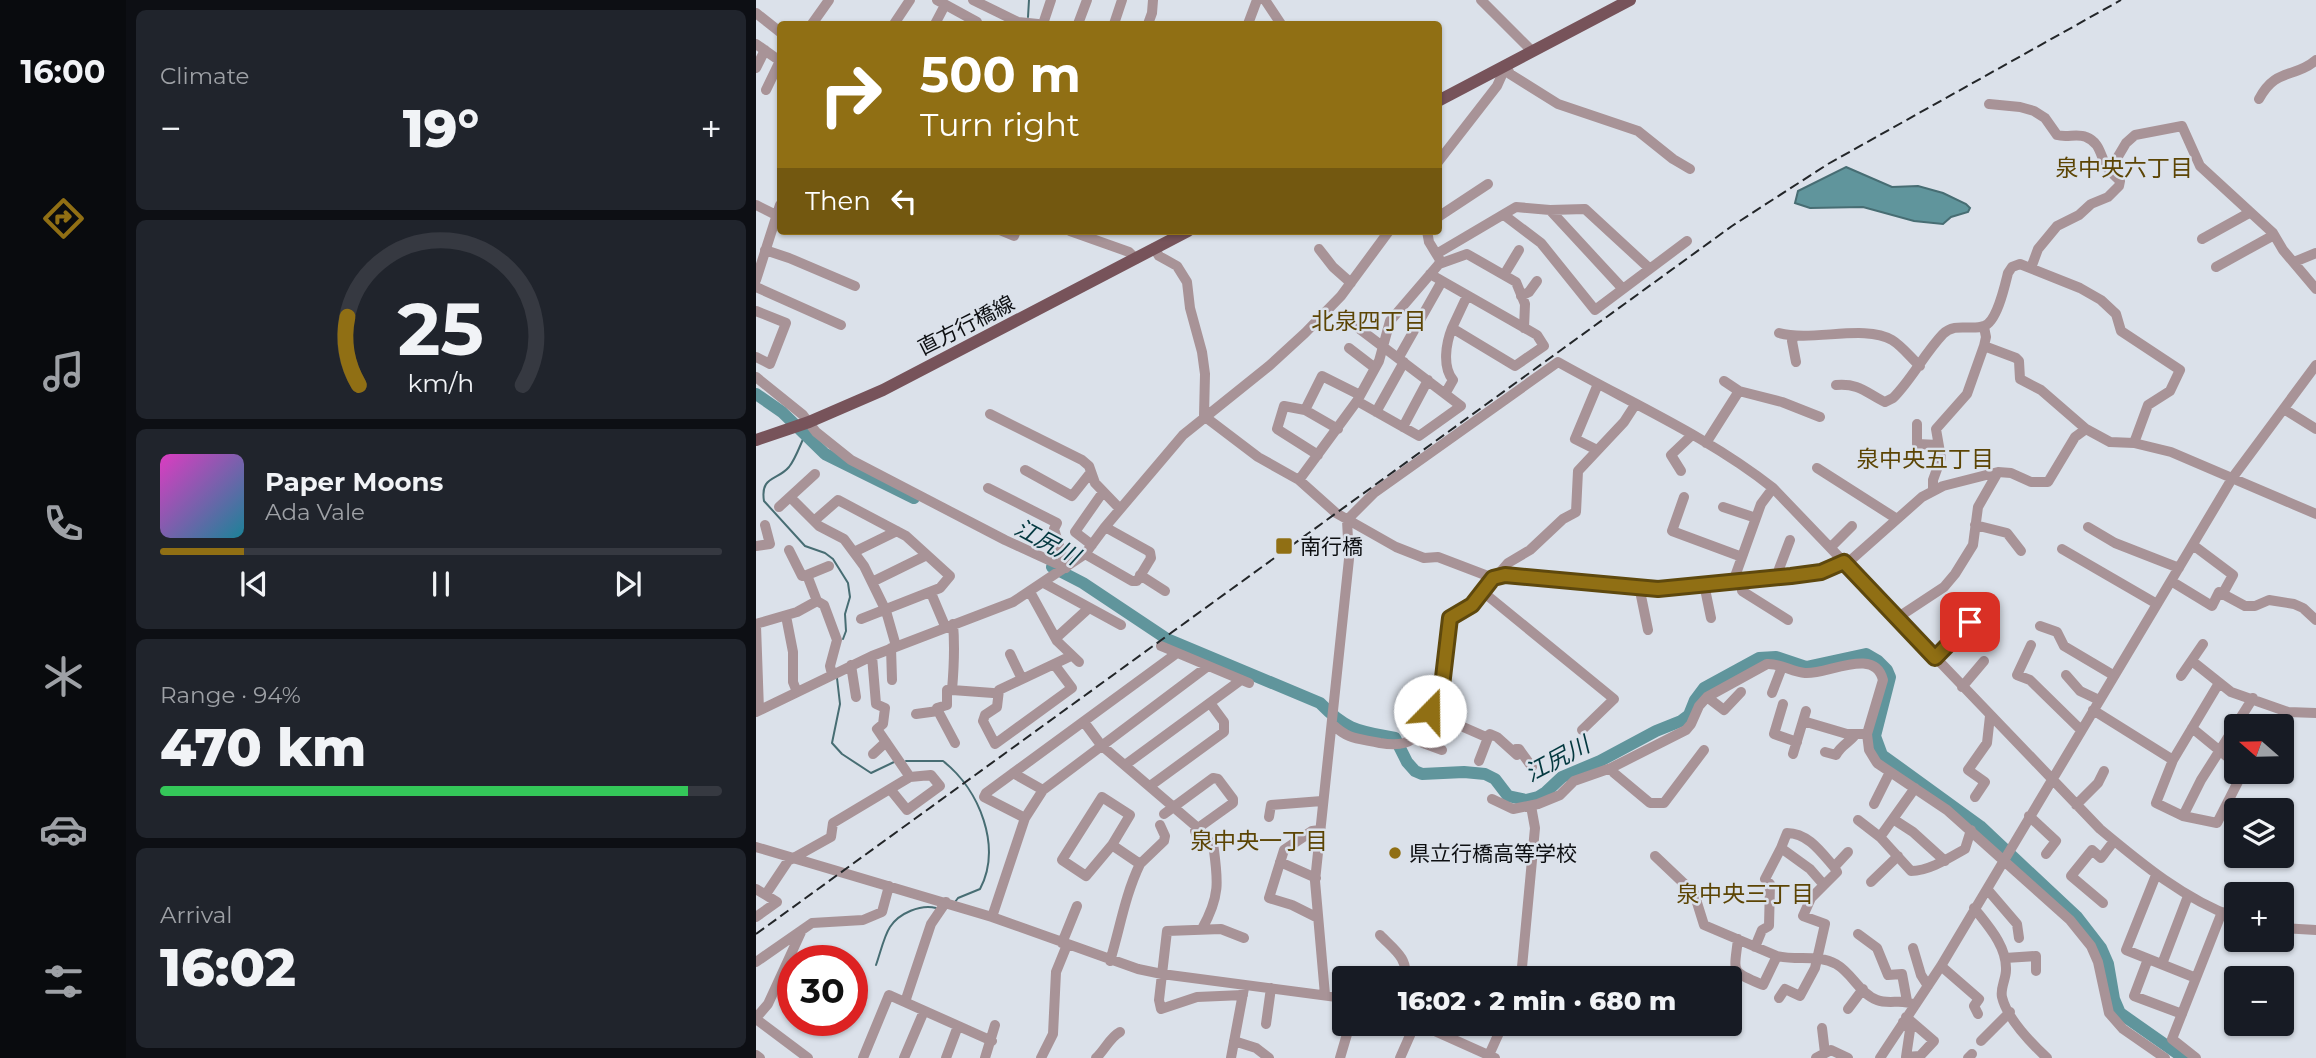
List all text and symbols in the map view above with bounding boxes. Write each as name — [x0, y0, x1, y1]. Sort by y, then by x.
text: 500 m — [920, 45, 1081, 104]
icon: right — [805, 49, 896, 140]
text: 16:00 — [21, 52, 105, 91]
text: Climate — [160, 62, 249, 90]
text: 19° — [403, 97, 479, 160]
text: − — [160, 105, 182, 152]
text: + — [700, 105, 722, 152]
text: Turn right — [920, 105, 1080, 144]
district label: 泉中央六丁目 — [2055, 154, 2193, 182]
icon: left — [885, 182, 923, 220]
text: Then — [805, 185, 871, 217]
icon: directions — [39, 194, 88, 243]
text: 25 — [398, 286, 484, 374]
street label: 直方行橋線 — [914, 290, 1018, 360]
district label: 北泉四丁目 — [1312, 307, 1427, 335]
icon: music — [39, 347, 88, 396]
text: km/h — [408, 368, 474, 398]
district label: 泉中央五丁目 — [1856, 445, 1994, 473]
text: Paper Moons — [265, 466, 443, 498]
text: Ada Vale — [265, 498, 365, 526]
icon: phone — [39, 499, 88, 548]
water label: 江尻川 — [1010, 513, 1087, 572]
place label: 南行橋 — [1300, 534, 1363, 559]
marker: 南行橋 — [1274, 536, 1294, 556]
icon: previous — [235, 565, 273, 603]
icon: pause — [422, 565, 460, 603]
icon: next — [609, 565, 647, 603]
pin — [1940, 592, 2000, 652]
icon: arrive — [1951, 603, 1989, 641]
icon: climate — [39, 652, 88, 701]
position arrow — [1393, 674, 1467, 748]
text: Range · 94% — [160, 681, 301, 709]
north arrow — [2224, 714, 2294, 784]
map controls — [2224, 714, 2294, 1036]
text: 470 km — [160, 716, 366, 779]
water label: 江尻川 — [1520, 729, 1597, 788]
button: layers — [2224, 798, 2294, 868]
icon: car — [39, 805, 88, 854]
district label: 泉中央一丁目 — [1190, 827, 1328, 855]
place label: 県立行橋高等学校 — [1409, 841, 1577, 866]
marker: 県立行橋高等学校 — [1387, 845, 1403, 861]
district label: 泉中央三丁目 — [1676, 880, 1814, 908]
button: + — [2224, 882, 2294, 952]
text: Arrival — [160, 901, 233, 929]
text: 16:02 — [160, 936, 296, 999]
speed limit sign: 30 — [777, 945, 868, 1036]
icon: filters — [39, 957, 88, 1006]
button: − — [2224, 966, 2294, 1036]
text: 16:02 · 2 min · 680 m — [1398, 985, 1676, 1017]

